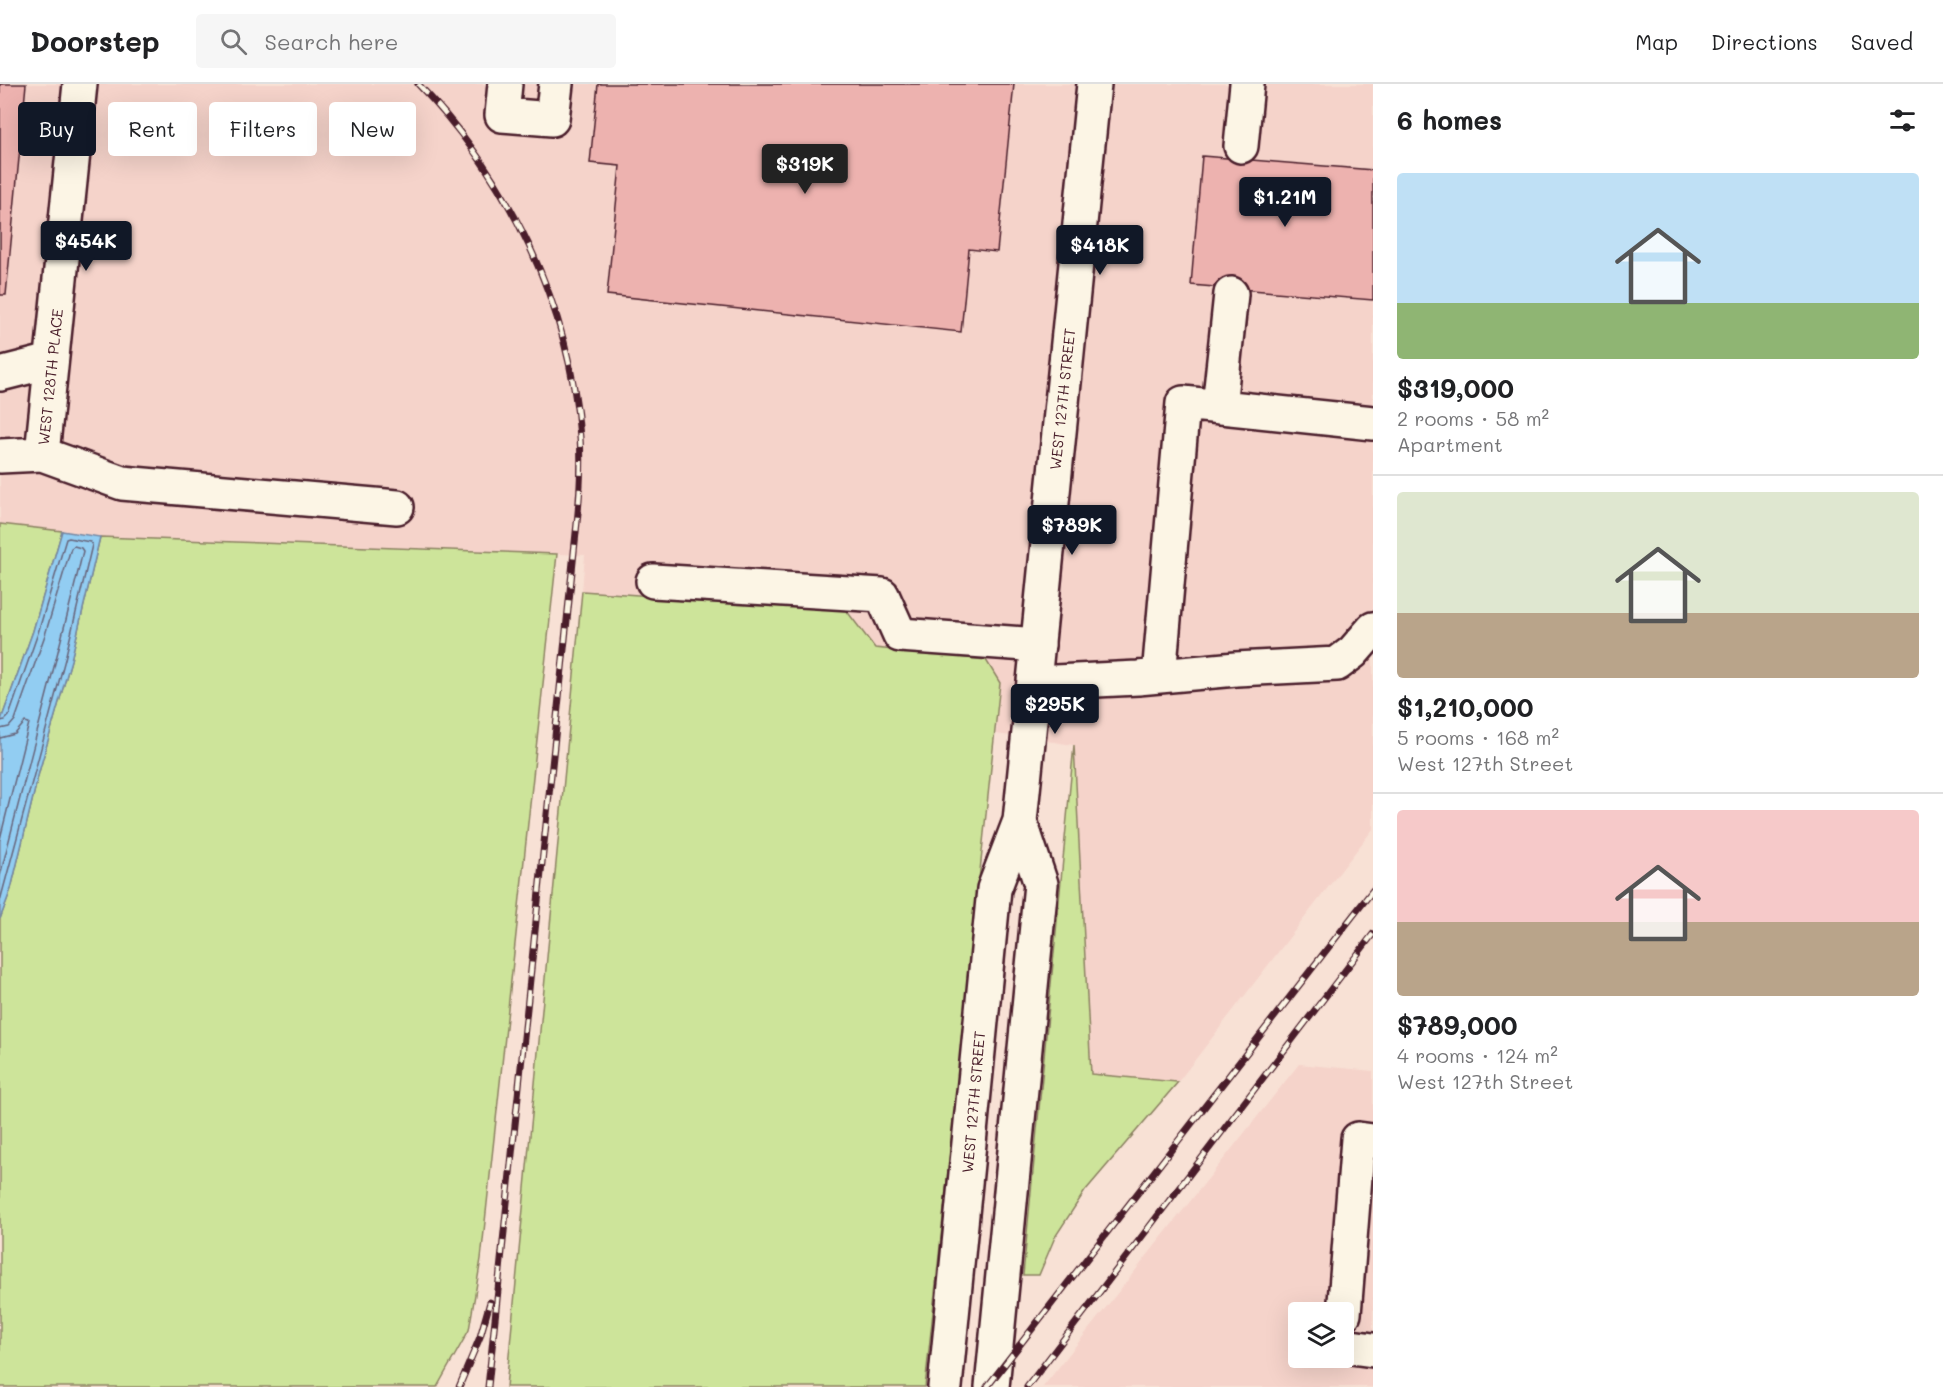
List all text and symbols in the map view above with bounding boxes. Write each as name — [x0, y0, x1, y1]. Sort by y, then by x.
search box — [196, 14, 616, 68]
text: Doorstep — [30, 23, 160, 59]
icon: search — [217, 25, 250, 58]
text: Search here — [265, 27, 398, 56]
text: Map — [1635, 28, 1678, 55]
text: Directions — [1711, 28, 1818, 55]
text: Saved — [1851, 28, 1913, 55]
chip: Buy — [18, 102, 96, 156]
chip: Rent — [108, 102, 197, 156]
chip: Filters — [209, 102, 317, 156]
chip: New — [329, 102, 416, 156]
text: 6 homes — [1397, 103, 1502, 137]
icon: filters — [1886, 104, 1919, 137]
pin: $319K — [763, 144, 847, 195]
text: $319K — [776, 150, 834, 176]
pin: $1.21M — [1236, 177, 1334, 228]
text: $1.21M — [1253, 183, 1317, 209]
icon: home — [1604, 212, 1712, 320]
pin: $454K — [44, 221, 128, 272]
pin: $418K — [1058, 225, 1142, 276]
text: $454K — [55, 227, 117, 253]
text: $418K — [1070, 231, 1130, 257]
street label: WEST 128TH PLACE — [33, 307, 67, 446]
street label: WEST 127TH STREET — [1045, 327, 1079, 471]
text: $319,000 — [1397, 371, 1514, 405]
text: 2 rooms · 58 m² — [1397, 405, 1549, 431]
text: Apartment — [1397, 431, 1503, 457]
pin: $789K — [1030, 505, 1114, 556]
text: $789K — [1041, 511, 1103, 537]
icon: home — [1604, 531, 1712, 639]
pin: $295K — [1013, 684, 1097, 735]
text: $295K — [1025, 690, 1085, 716]
text: $1,210,000 — [1397, 690, 1533, 724]
text: 5 rooms · 168 m² — [1397, 724, 1559, 750]
text: West 127th Street — [1397, 750, 1573, 776]
icon: home — [1604, 849, 1712, 957]
text: $789,000 — [1397, 1008, 1517, 1042]
street label: WEST 127TH STREET — [957, 1030, 989, 1174]
text: 4 rooms · 124 m² — [1397, 1042, 1558, 1068]
text: West 127th Street — [1397, 1068, 1573, 1094]
map controls — [1288, 1302, 1354, 1368]
button: layers — [1288, 1302, 1354, 1368]

